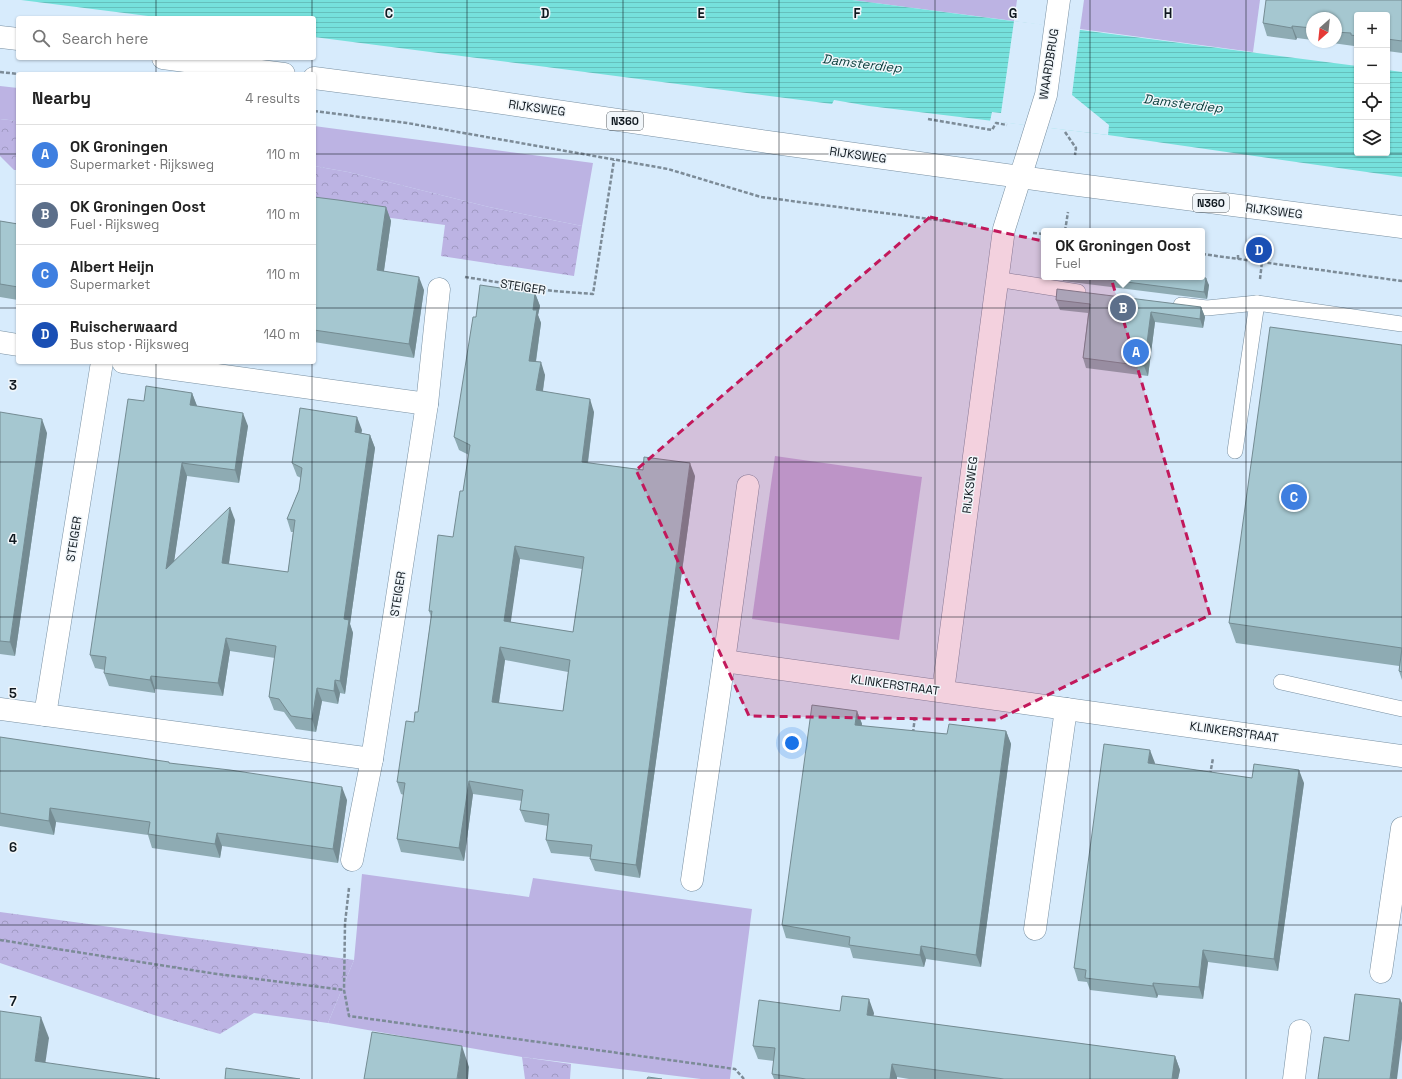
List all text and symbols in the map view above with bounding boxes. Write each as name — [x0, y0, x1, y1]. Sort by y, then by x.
text: C — [385, 5, 393, 22]
text: D — [541, 5, 550, 22]
text: E — [697, 5, 705, 22]
text: F — [854, 5, 861, 22]
text: G — [1009, 5, 1017, 22]
text: H — [1164, 5, 1172, 22]
north arrow — [1306, 12, 1342, 48]
map controls — [1354, 12, 1390, 156]
button: + — [1354, 12, 1390, 48]
search box — [16, 16, 316, 60]
icon: search — [30, 27, 52, 49]
street label: WAARDBRUG — [1035, 27, 1063, 101]
text: Search here — [62, 29, 148, 48]
button: − — [1354, 48, 1390, 84]
water label: Damsterdiep — [821, 50, 903, 77]
button: locate — [1354, 84, 1390, 120]
text: Nearby — [32, 87, 91, 109]
text: 4 results — [245, 90, 300, 107]
water label: Damsterdiep — [1142, 90, 1224, 117]
street label: RIJKSWEG — [507, 96, 567, 120]
road number: N360 — [607, 112, 643, 130]
button: layers — [1354, 120, 1390, 156]
text: OK Groningen — [70, 137, 168, 156]
street label: RIJKSWEG — [828, 143, 888, 167]
text: A — [41, 146, 49, 163]
text: 110 m — [266, 146, 300, 163]
text: Supermarket · Rijksweg — [70, 156, 214, 173]
road number: N360 — [1193, 194, 1229, 212]
text: OK Groningen Oost — [70, 197, 206, 216]
street label: RIJKSWEG — [1245, 200, 1304, 222]
text: B — [41, 206, 49, 223]
text: 110 m — [266, 206, 300, 223]
text: Fuel · Rijksweg — [70, 216, 159, 233]
popup — [1041, 228, 1205, 280]
pin: D — [1246, 235, 1272, 265]
text: OK Groningen Oost — [1055, 236, 1191, 255]
text: Fuel — [1055, 255, 1081, 272]
text: Albert Heijn — [70, 257, 154, 276]
text: C — [41, 266, 49, 283]
text: 110 m — [266, 266, 300, 283]
text: Supermarket — [70, 276, 151, 293]
street label: STEIGER — [499, 276, 547, 298]
pin: B — [1110, 293, 1136, 323]
text: Ruischerwaard — [70, 317, 178, 336]
text: D — [41, 326, 49, 343]
text: 140 m — [264, 326, 300, 343]
text: Bus stop · Rijksweg — [70, 336, 189, 353]
pin: A — [1123, 337, 1149, 367]
text: 3 — [9, 377, 17, 394]
street label: RIJKSWEG — [959, 455, 981, 514]
pin: C — [1281, 482, 1307, 512]
street label: STEIGER — [63, 515, 85, 563]
text: 4 — [9, 531, 17, 548]
street label: STEIGER — [387, 570, 409, 618]
street label: KLINKERSTRAAT — [850, 671, 940, 699]
text: 5 — [9, 685, 17, 702]
street label: KLINKERSTRAAT — [1189, 718, 1279, 746]
your location — [782, 733, 802, 753]
text: 6 — [9, 839, 17, 856]
text: 7 — [9, 993, 17, 1010]

